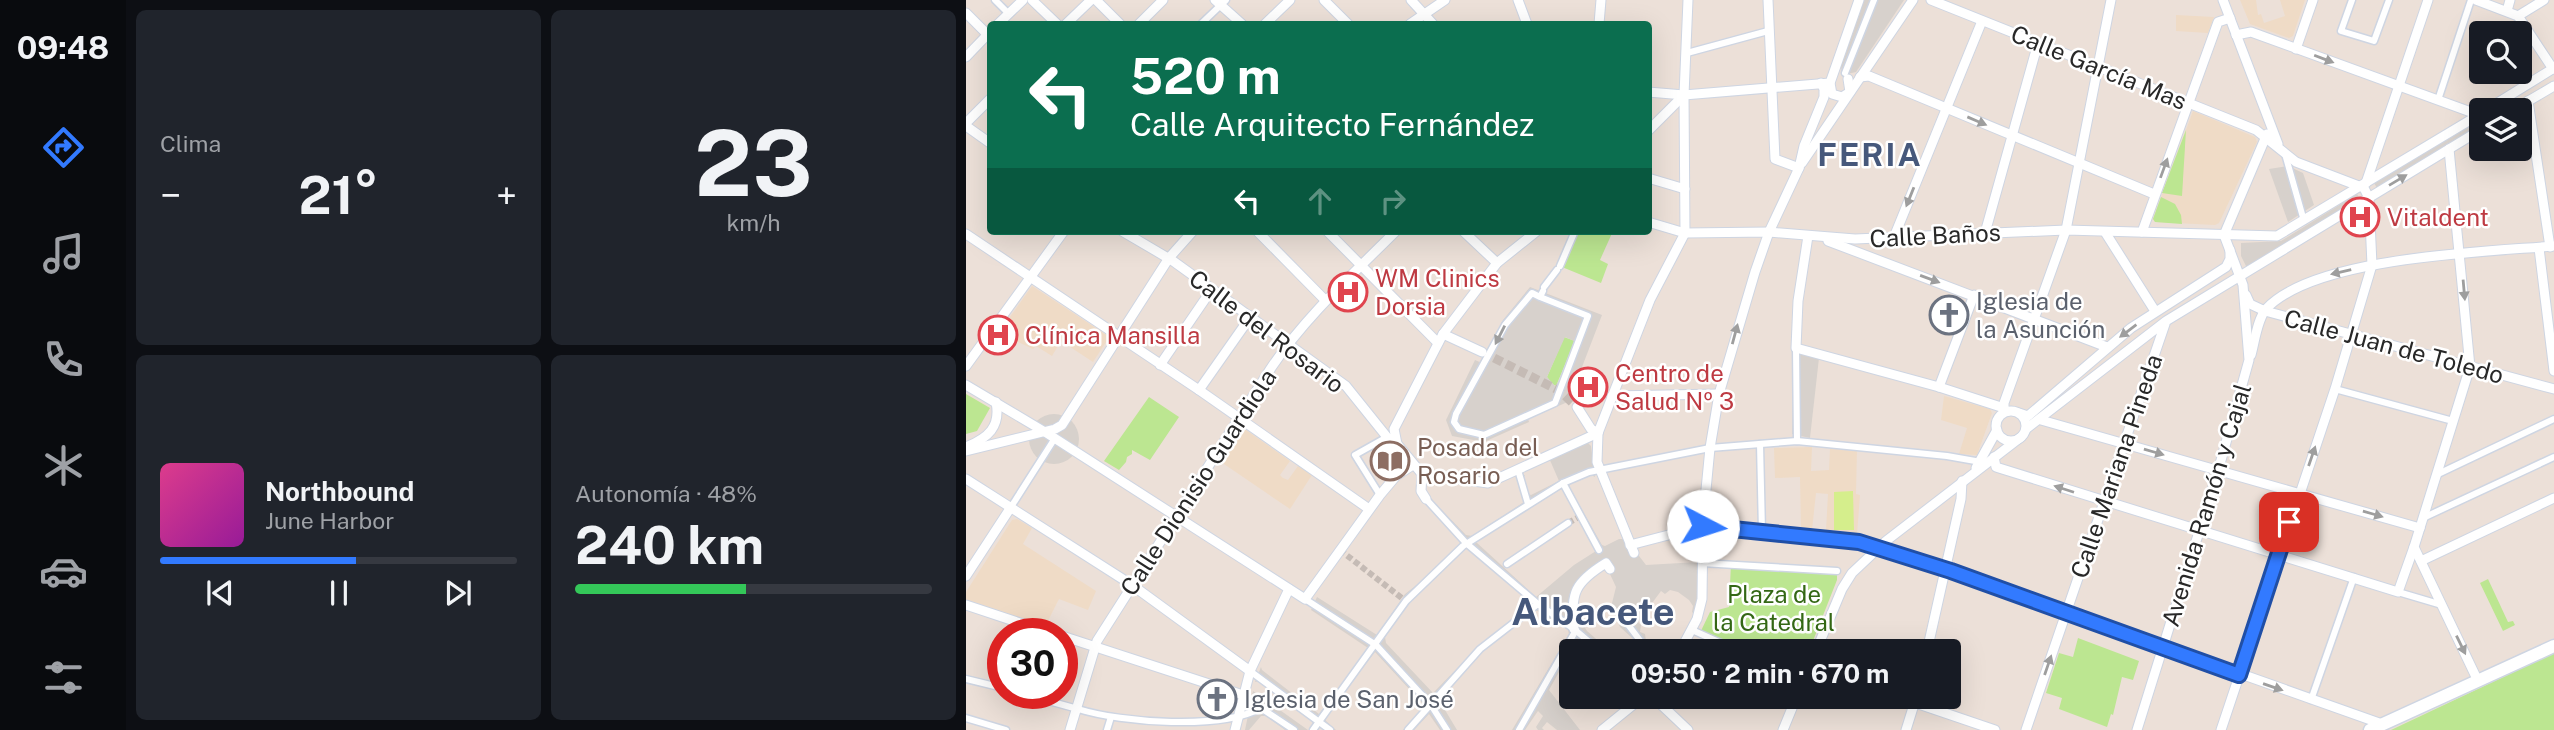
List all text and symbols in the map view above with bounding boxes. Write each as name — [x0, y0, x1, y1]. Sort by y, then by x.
street label: Calle García Mas — [2007, 19, 2191, 115]
map controls — [2469, 21, 2532, 161]
button: search — [2469, 21, 2532, 84]
text: 09:48 — [17, 29, 109, 66]
text: 520 m — [1130, 47, 1281, 105]
icon: left — [1015, 49, 1106, 140]
one-way arrow — [2313, 54, 2334, 65]
button: layers — [2469, 98, 2532, 161]
text: Calle Arquitecto Fernández — [1130, 106, 1534, 143]
text: 23 — [694, 110, 813, 216]
one-way arrow — [1967, 116, 1988, 127]
icon: directions — [39, 123, 88, 172]
text: Clima — [160, 130, 221, 157]
district label: FERIA — [1817, 136, 1923, 173]
one-way arrow — [2159, 157, 2170, 178]
text: 21° — [299, 165, 378, 226]
text: − — [160, 173, 181, 218]
text: + — [496, 173, 517, 218]
one-way arrow — [2388, 174, 2407, 187]
icon: left — [1228, 182, 1266, 220]
icon: ahead — [1301, 182, 1339, 220]
icon: right — [1374, 182, 1412, 220]
one-way arrow — [1905, 187, 1916, 208]
hospital icon: Vitaldent — [2339, 196, 2381, 238]
place label: Vitaldent — [2387, 203, 2489, 231]
text: km/h — [726, 209, 781, 236]
street label: Calle Baños — [1869, 218, 2001, 252]
icon: music — [39, 229, 88, 278]
street label: Calle del Rosario — [1184, 264, 1350, 398]
place label: WM Clinics Dorsia — [1375, 264, 1500, 320]
one-way arrow — [2330, 267, 2352, 278]
hospital icon: WM Clinics Dorsia — [1327, 271, 1369, 313]
one-way arrow — [1919, 273, 1940, 284]
one-way arrow — [2459, 279, 2470, 301]
place label: Iglesia de la Asunción — [1976, 287, 2105, 343]
church icon: Iglesia de la Asunción — [1928, 294, 1970, 336]
street label: Calle Juan de Toledo — [2281, 303, 2507, 389]
hospital icon: Clínica Mansilla — [977, 314, 1019, 356]
place label: Clínica Mansilla — [1025, 321, 1200, 349]
one-way arrow — [1731, 323, 1741, 344]
one-way arrow — [2118, 324, 2137, 338]
one-way arrow — [1494, 326, 1506, 345]
icon: phone — [39, 335, 88, 384]
street label: Calle Mariana Pineda — [2065, 350, 2167, 582]
place label: Centro de Salud Nº 3 — [1615, 359, 1734, 415]
street label: Calle Dionisio Guardiola — [1114, 364, 1282, 600]
hospital icon: Centro de Salud Nº 3 — [1567, 366, 1609, 408]
street label: Avenida Ramón y Cajal — [2156, 380, 2256, 630]
place label: Posada del Rosario — [1417, 433, 1539, 489]
library icon: Posada del Rosario — [1369, 440, 1411, 482]
icon: climate — [39, 441, 88, 490]
one-way arrow — [2307, 445, 2318, 466]
one-way arrow — [2143, 447, 2164, 457]
text: Northbound — [265, 476, 414, 507]
text: Autonomía · 48% — [575, 480, 757, 507]
one-way arrow — [2053, 483, 2074, 494]
position arrow — [1666, 489, 1740, 563]
pin — [2259, 492, 2319, 552]
icon: arrive — [2270, 503, 2308, 541]
text: June Harbor — [265, 507, 394, 534]
one-way arrow — [2362, 510, 2383, 520]
text: 240 km — [575, 515, 764, 576]
icon: car — [39, 547, 88, 596]
icon: previous — [201, 574, 239, 612]
icon: pause — [320, 574, 358, 612]
icon: next — [439, 574, 477, 612]
park label: Plaza de la Catedral — [1713, 580, 1835, 636]
district label: Albacete — [1511, 589, 1675, 634]
speed limit sign: 30 — [987, 618, 1078, 709]
one-way arrow — [2455, 635, 2467, 655]
icon: filters — [39, 653, 88, 702]
one-way arrow — [2043, 655, 2054, 676]
text: 09:50 · 2 min · 670 m — [1631, 658, 1889, 689]
church icon: Iglesia de San José — [1196, 678, 1238, 720]
one-way arrow — [2263, 682, 2284, 693]
place label: Iglesia de San José — [1244, 685, 1454, 713]

